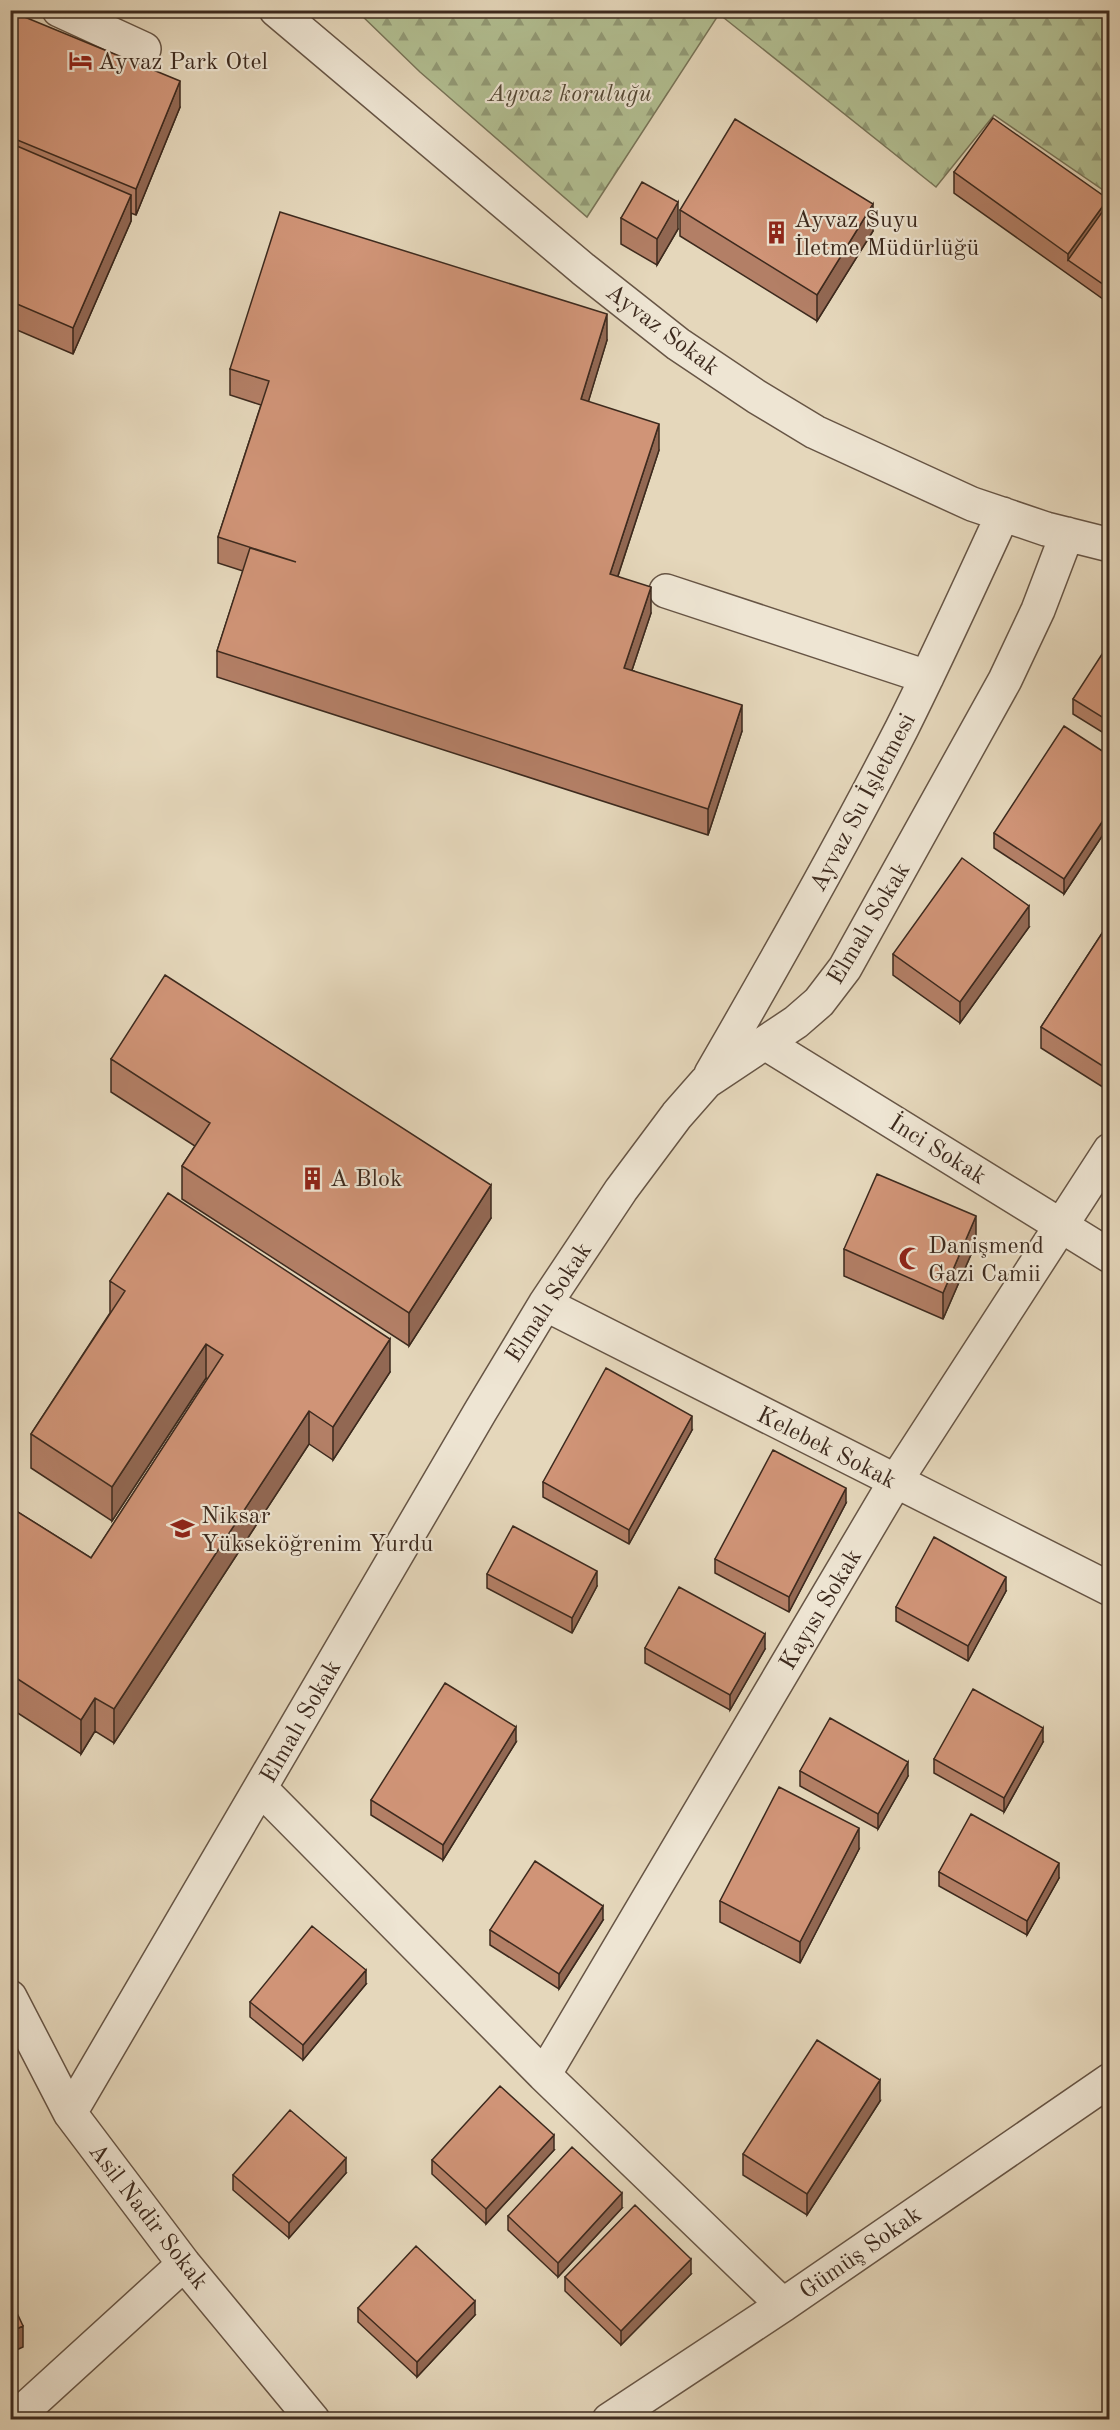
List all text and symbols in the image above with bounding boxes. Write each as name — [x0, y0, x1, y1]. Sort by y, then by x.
hotel icon: Ayvaz Park Otel — [67, 48, 93, 74]
place label: Ayvaz Park Otel — [98, 51, 268, 75]
park label: Ayvaz koruluğu — [486, 83, 652, 107]
place label: Ayvaz Suyu İletme Müdürlüğü — [794, 209, 980, 261]
building icon: Ayvaz Suyu İletme Müdürlüğü — [763, 220, 789, 246]
street label: Ayvaz Sokak — [601, 280, 723, 381]
street label: Ayvaz Su İşletmesi — [804, 708, 921, 896]
street label: Elmalı Sokak — [824, 859, 915, 989]
street label: İnci Sokak — [884, 1109, 991, 1190]
building icon: A Blok — [299, 1165, 325, 1191]
place label: A Blok — [330, 1168, 402, 1192]
place label: Danişmend Gazi Camii — [928, 1235, 1044, 1287]
street label: Elmalı Sokak — [502, 1239, 597, 1367]
mosque icon: Danişmend Gazi Camii — [897, 1246, 923, 1272]
street label: Kelebek Sokak — [753, 1403, 900, 1494]
place label: Niksar Yükseköğrenim Yurdu — [201, 1505, 434, 1557]
school or university icon: Niksar Yükseköğrenim Yurdu — [170, 1516, 196, 1542]
street label: Kayısı Sokak — [776, 1546, 867, 1675]
street label: Elmalı Sokak — [257, 1657, 346, 1787]
street label: Asil Nadir Sokak — [83, 2140, 212, 2295]
street label: Gümüş Sokak — [796, 2203, 926, 2304]

